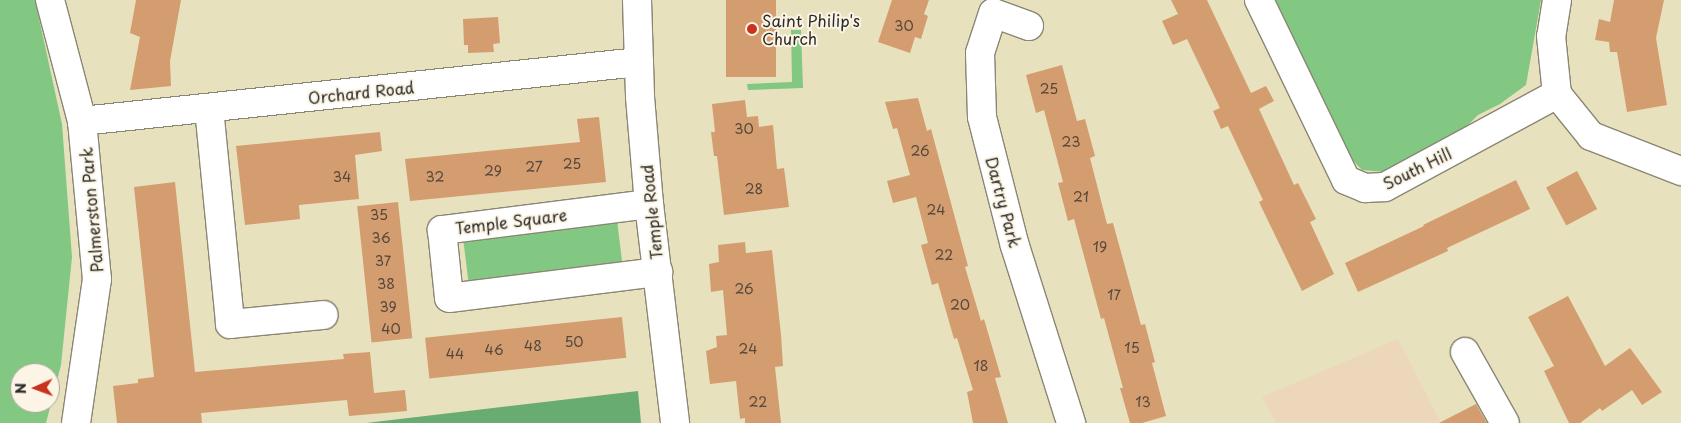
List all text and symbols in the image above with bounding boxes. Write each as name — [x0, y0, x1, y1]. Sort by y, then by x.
place label: Saint Philip's Church — [762, 10, 860, 48]
house number: 30 — [894, 18, 914, 34]
marker: Saint Philip's Church — [746, 23, 758, 35]
street label: Orchard Road — [306, 77, 416, 107]
house number: 25 — [1040, 81, 1058, 97]
house number: 30 — [734, 121, 754, 137]
house number: 23 — [1062, 134, 1080, 150]
house number: 26 — [910, 143, 930, 159]
street label: South Hill — [1379, 143, 1455, 193]
street label: Palmerston Park — [76, 147, 106, 273]
street label: Dartry Park — [983, 154, 1025, 250]
house number: 25 — [563, 156, 581, 172]
house number: 27 — [525, 159, 543, 175]
house number: 29 — [484, 163, 502, 179]
street label: Temple Road — [636, 163, 666, 261]
house number: 34 — [333, 169, 351, 185]
house number: 32 — [426, 169, 444, 185]
house number: 28 — [745, 181, 763, 197]
house number: 21 — [1073, 189, 1089, 205]
house number: 24 — [927, 202, 945, 218]
street label: Temple Square — [454, 205, 568, 237]
house number: 35 — [370, 207, 388, 223]
house number: 36 — [371, 230, 391, 246]
house number: 19 — [1093, 239, 1107, 255]
house number: 22 — [935, 247, 953, 263]
house number: 37 — [375, 253, 391, 269]
house number: 38 — [377, 276, 395, 292]
house number: 26 — [734, 281, 754, 297]
house number: 17 — [1107, 287, 1121, 303]
house number: 20 — [950, 297, 970, 313]
house number: 39 — [379, 299, 397, 315]
house number: 40 — [381, 321, 401, 337]
house number: 50 — [564, 334, 584, 350]
house number: 48 — [524, 338, 542, 354]
house number: 15 — [1124, 340, 1140, 356]
house number: 24 — [739, 341, 757, 357]
house number: 46 — [484, 342, 504, 358]
house number: 44 — [446, 346, 464, 362]
house number: 18 — [973, 358, 989, 374]
north arrow — [10, 363, 60, 413]
text: N — [10, 383, 31, 394]
house number: 22 — [749, 394, 767, 410]
house number: 13 — [1135, 394, 1151, 410]

